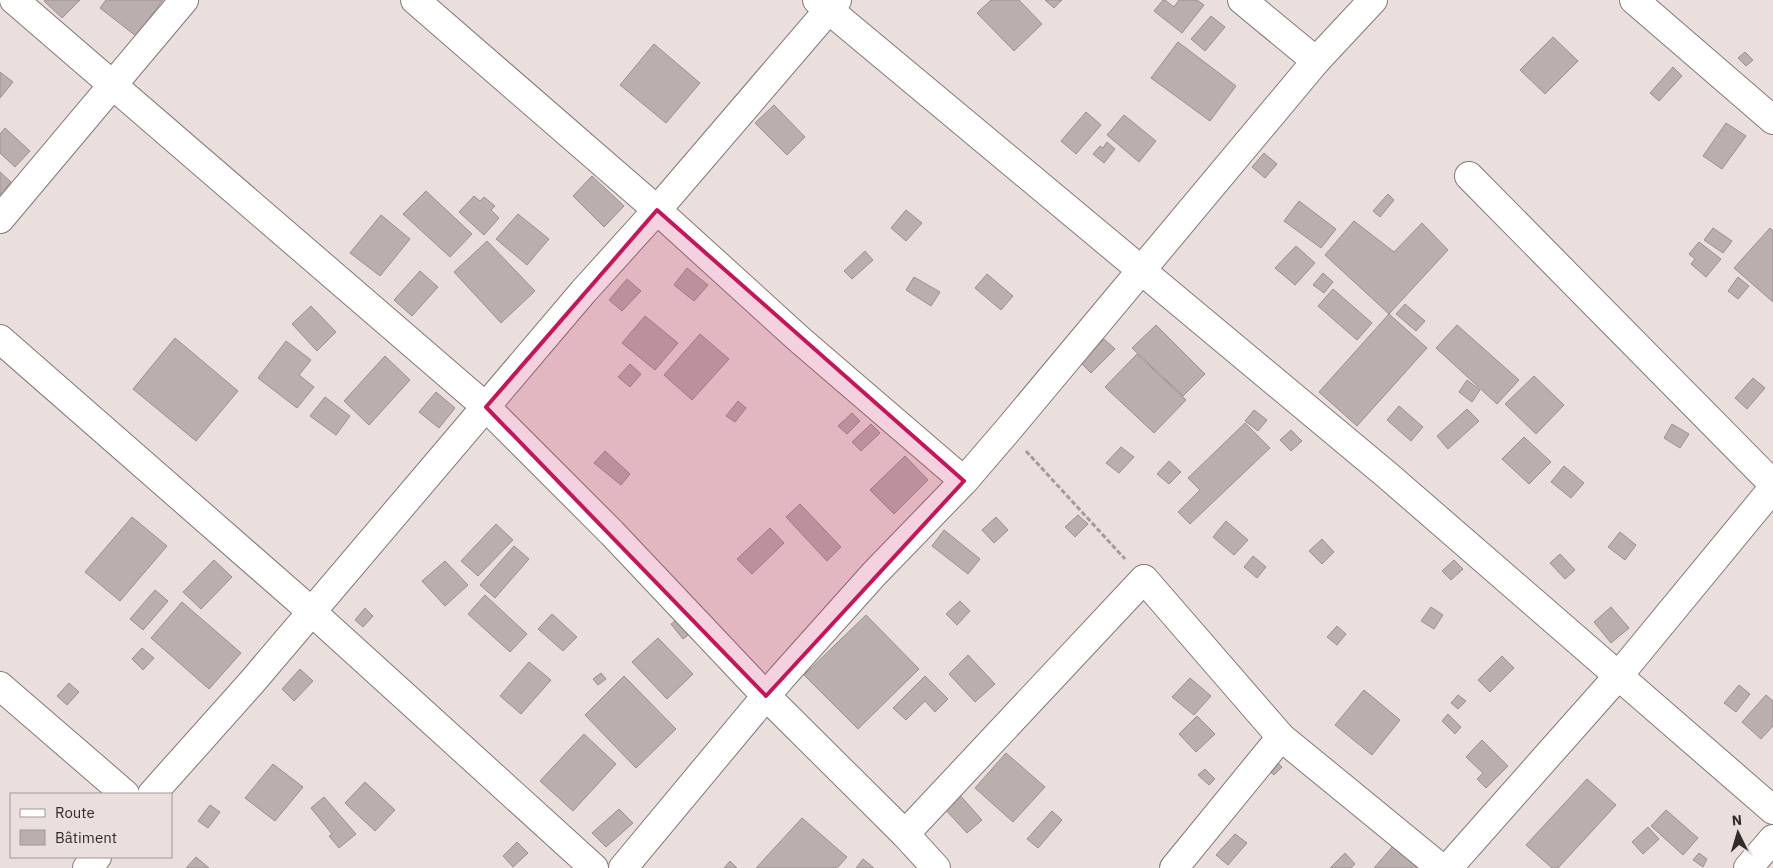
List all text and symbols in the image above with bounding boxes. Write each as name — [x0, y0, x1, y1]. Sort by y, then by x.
legend — [10, 793, 172, 858]
text: Route — [55, 803, 95, 822]
north arrow — [1713, 808, 1763, 858]
text: N — [1731, 811, 1743, 829]
text: Bâtiment — [55, 828, 117, 847]

